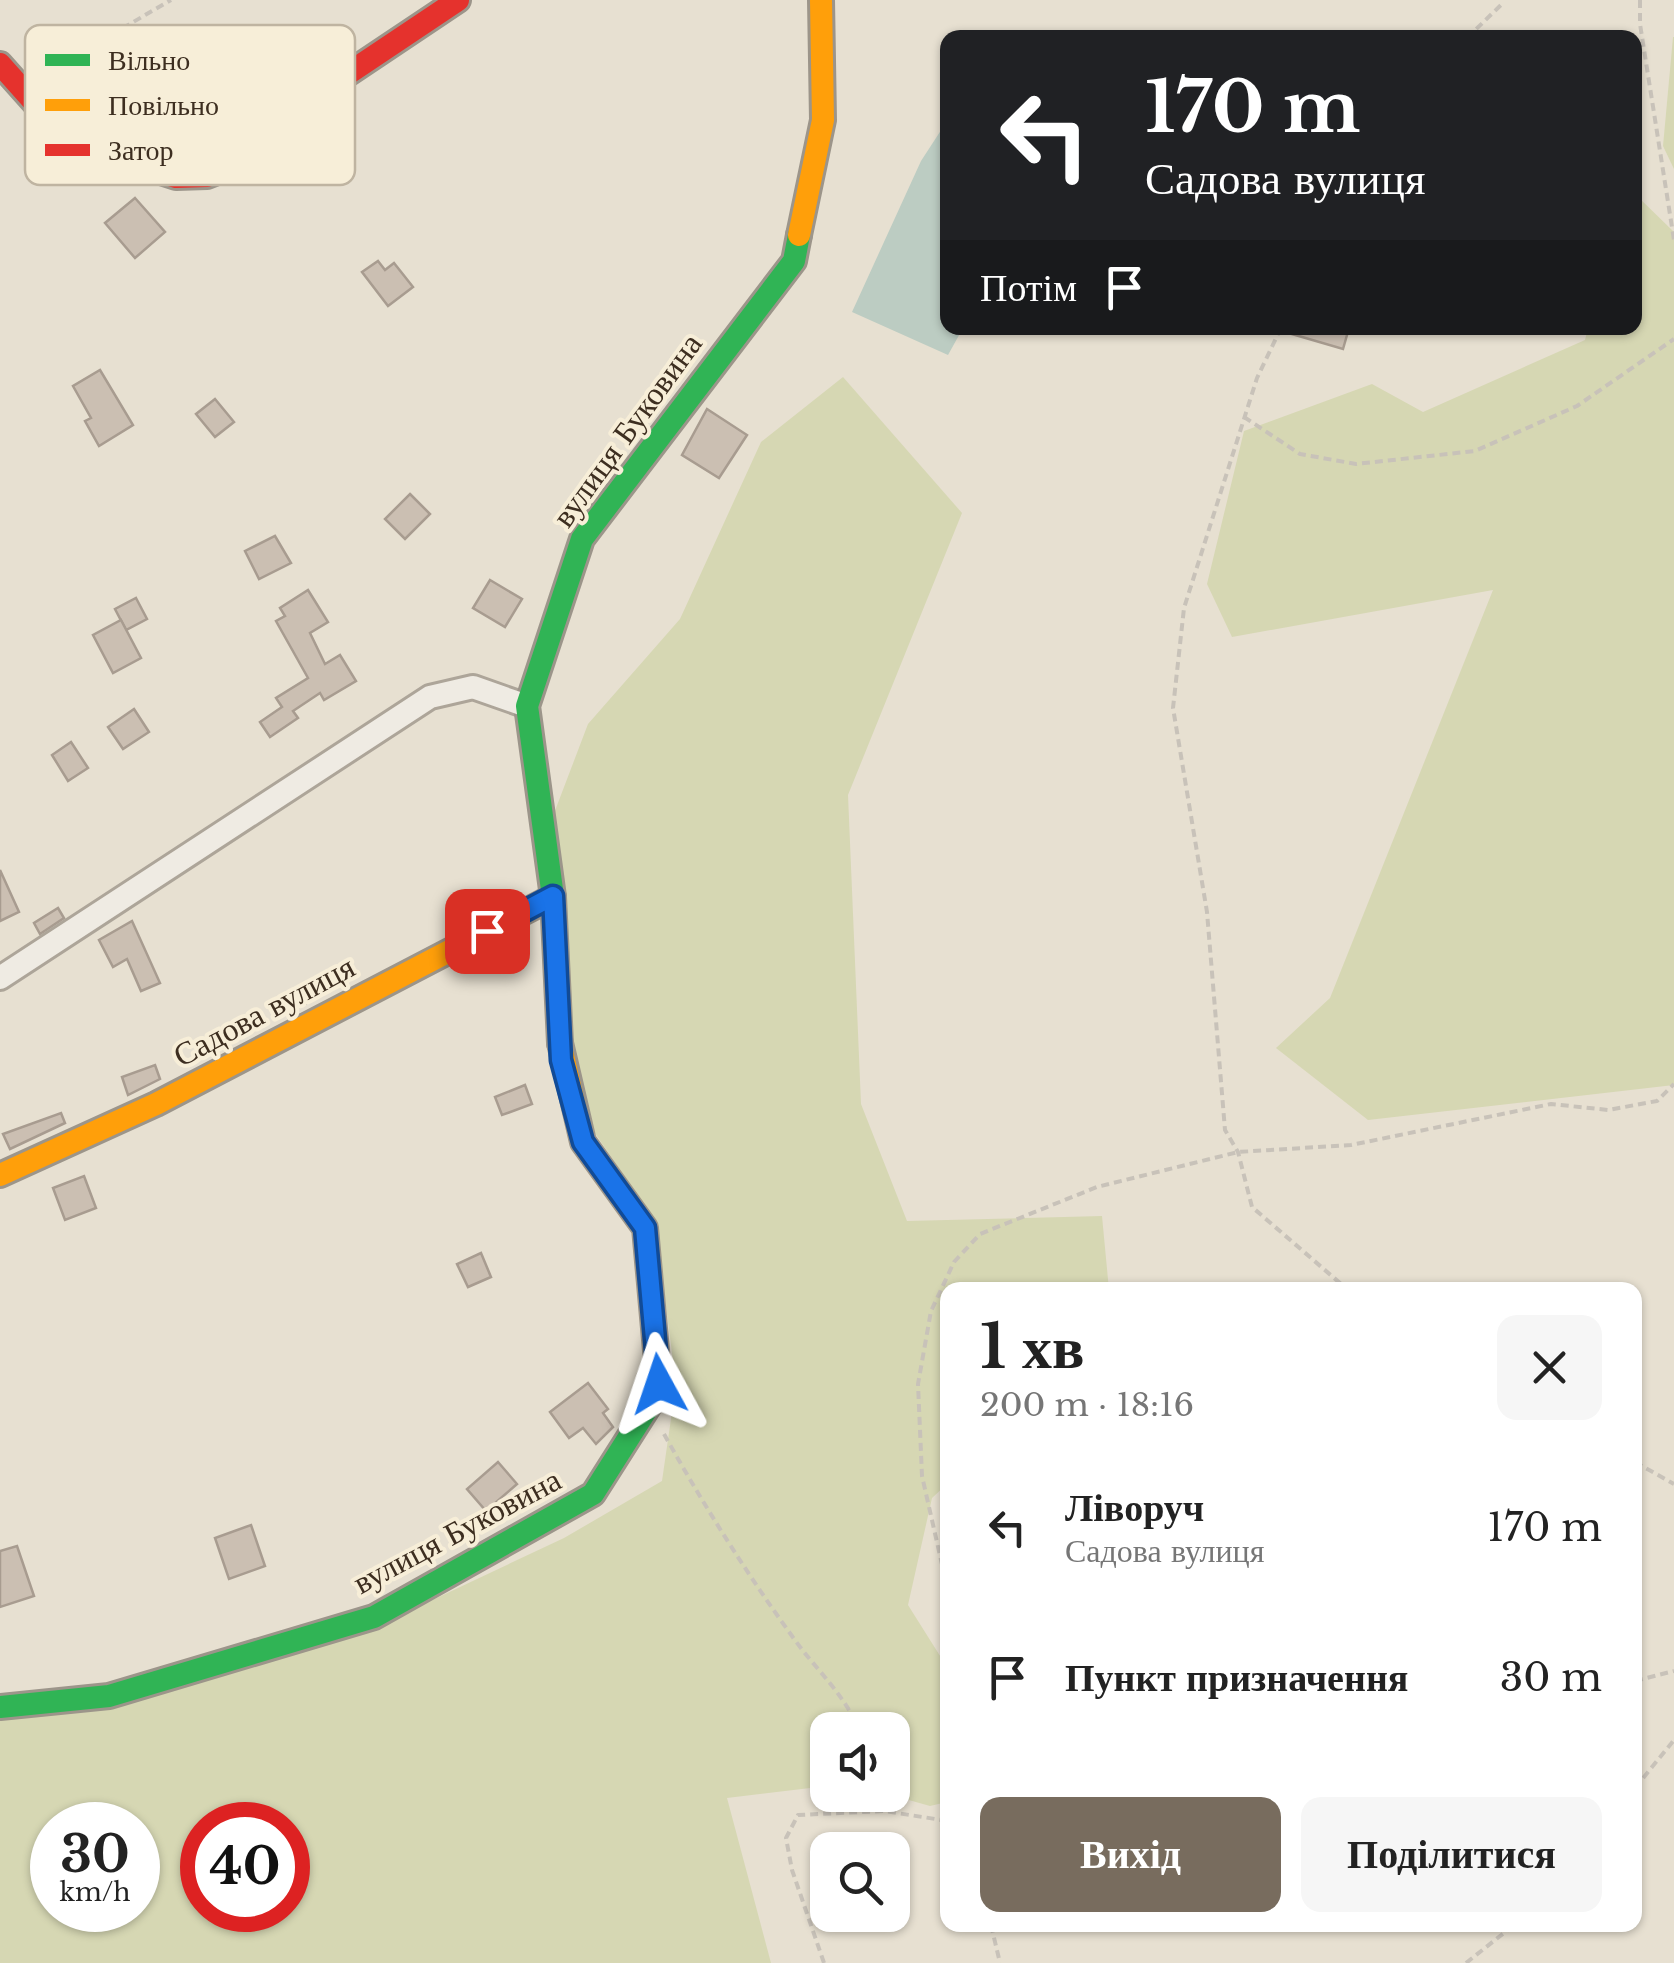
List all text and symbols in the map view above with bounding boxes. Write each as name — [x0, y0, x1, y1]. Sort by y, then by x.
legend — [25, 25, 355, 185]
text: Вільно — [108, 43, 190, 78]
text: 170 m — [1145, 64, 1361, 151]
icon: left — [980, 70, 1110, 200]
text: Повільно — [108, 88, 219, 123]
text: Затор — [108, 133, 174, 168]
text: Садова вулиця — [1145, 150, 1425, 206]
icon: arrive — [1097, 260, 1152, 315]
text: Потім — [980, 264, 1077, 311]
street label: вулиця Буковина — [543, 325, 711, 535]
pin — [445, 889, 530, 974]
icon: arrive — [460, 904, 515, 959]
street label: Садова вулиця — [167, 946, 362, 1075]
text: 1 хв — [980, 1310, 1085, 1384]
button: close — [1497, 1315, 1602, 1420]
position arrow — [607, 1332, 711, 1436]
text: 200 m · 18:16 — [980, 1385, 1194, 1425]
street label: вулиця Буковина — [346, 1459, 568, 1603]
text: Ліворуч — [1065, 1484, 1204, 1531]
icon: left — [980, 1500, 1035, 1555]
text: 170 m — [1487, 1504, 1602, 1551]
text: Садова вулиця — [1065, 1531, 1264, 1571]
icon: arrive — [980, 1650, 1035, 1705]
text: Пункт призначення — [1065, 1654, 1408, 1701]
text: 30 m — [1500, 1654, 1602, 1701]
map controls — [810, 1712, 910, 1932]
button: sound — [810, 1712, 910, 1812]
button: Вихід — [980, 1797, 1281, 1912]
button: Поділитися — [1301, 1797, 1602, 1912]
speed limit sign: 40 — [180, 1802, 310, 1932]
text: 30 — [60, 1823, 130, 1886]
button: search — [810, 1832, 910, 1932]
text: km/h — [60, 1877, 130, 1908]

